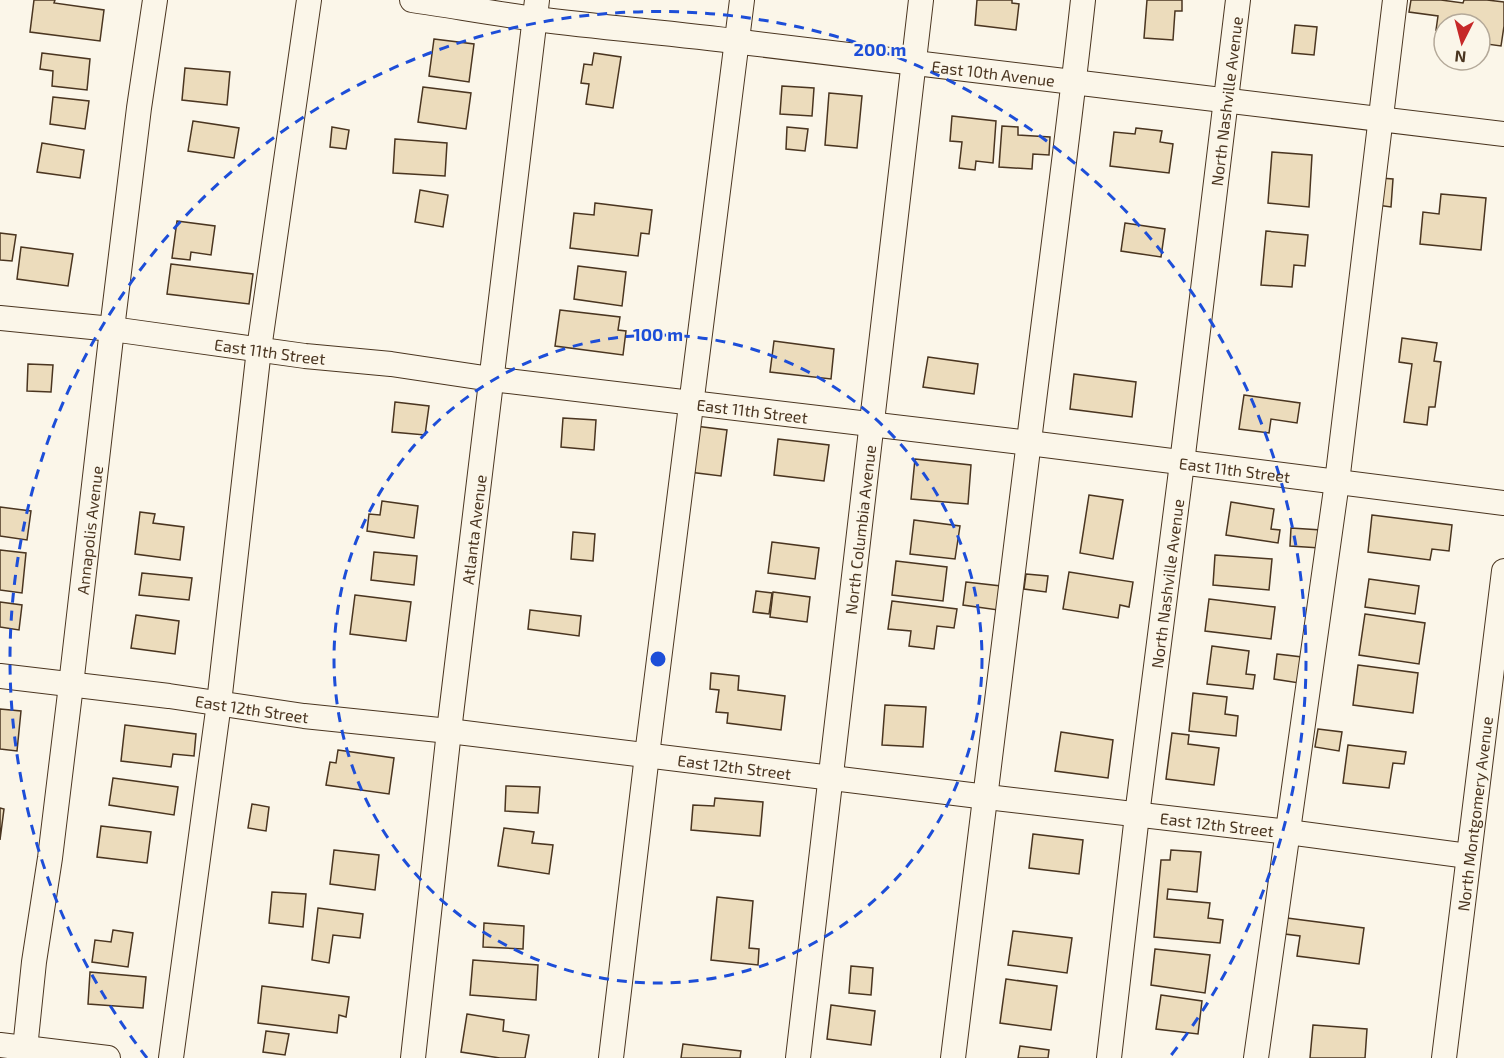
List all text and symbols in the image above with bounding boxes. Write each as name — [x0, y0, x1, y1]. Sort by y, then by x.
north arrow — [1432, 12, 1492, 72]
street label: North Nashville Avenue — [1206, 15, 1245, 187]
text: 200 m — [854, 38, 906, 60]
text: N — [1454, 47, 1467, 67]
street label: East 10th Avenue — [931, 56, 1056, 89]
text: 100 m — [633, 323, 683, 345]
street label: East 11th Street — [213, 334, 326, 367]
street label: East 11th Street — [696, 394, 809, 426]
street label: North Columbia Avenue — [840, 444, 879, 615]
street label: East 11th Street — [1178, 453, 1291, 485]
street label: Annapolis Avenue — [72, 465, 106, 595]
street label: Atlanta Avenue — [457, 473, 489, 585]
street label: North Nashville Avenue — [1146, 498, 1187, 669]
centre of rings — [648, 649, 668, 669]
street label: East 12th Street — [194, 690, 310, 726]
street label: North Montgomery Avenue — [1453, 715, 1496, 912]
street label: East 12th Street — [676, 750, 792, 782]
street label: East 12th Street — [1159, 808, 1275, 840]

